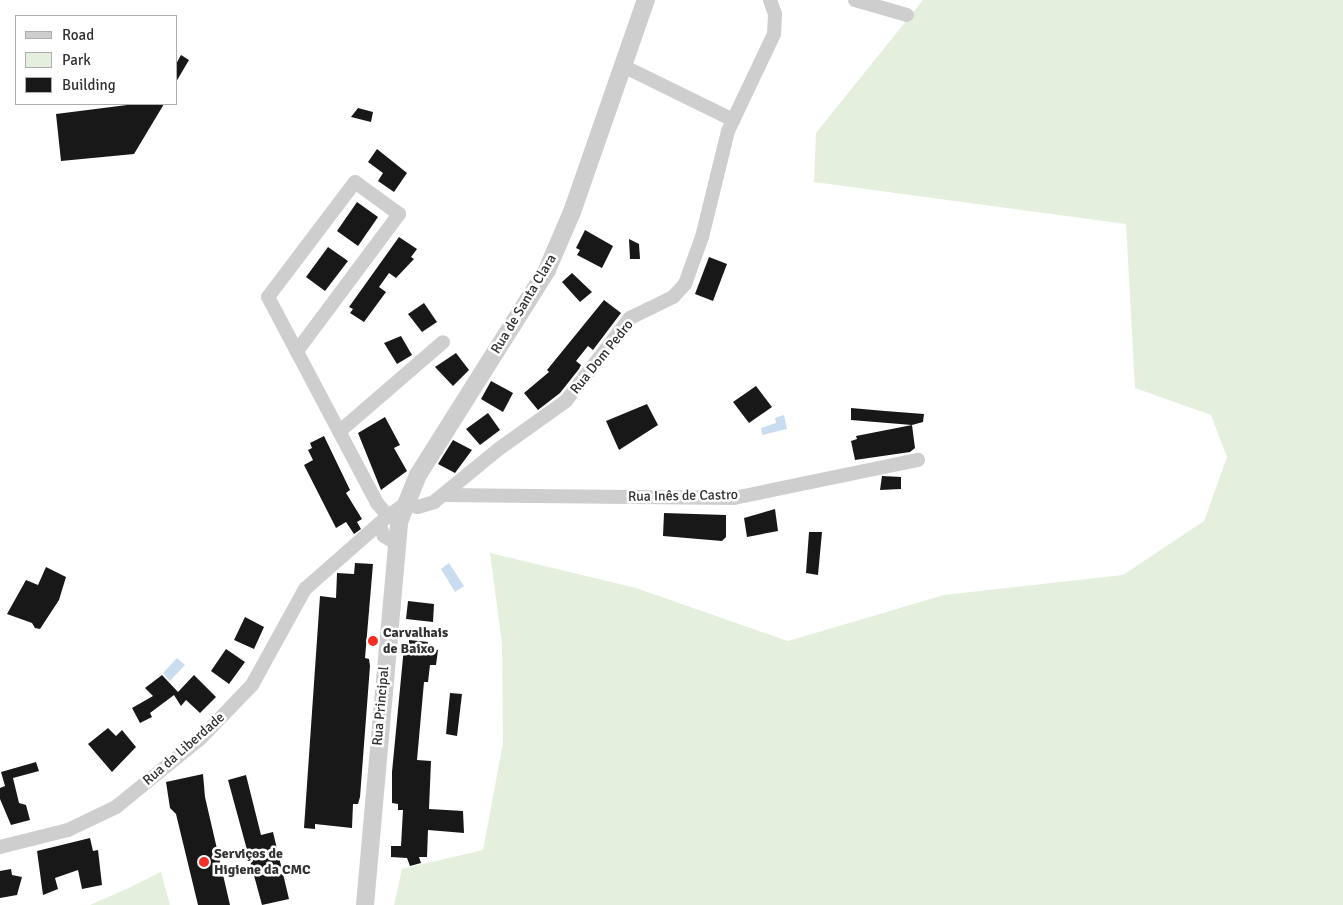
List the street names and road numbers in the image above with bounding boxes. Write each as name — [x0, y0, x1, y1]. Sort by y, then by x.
street label: Rua de Santa Clara — [488, 251, 560, 357]
street label: Rua Dom Pedro — [567, 316, 637, 398]
street label: Rua Inês de Castro — [628, 487, 738, 505]
street label: Rua Principal — [369, 666, 393, 746]
street label: Rua da Liberdade — [140, 709, 228, 789]

